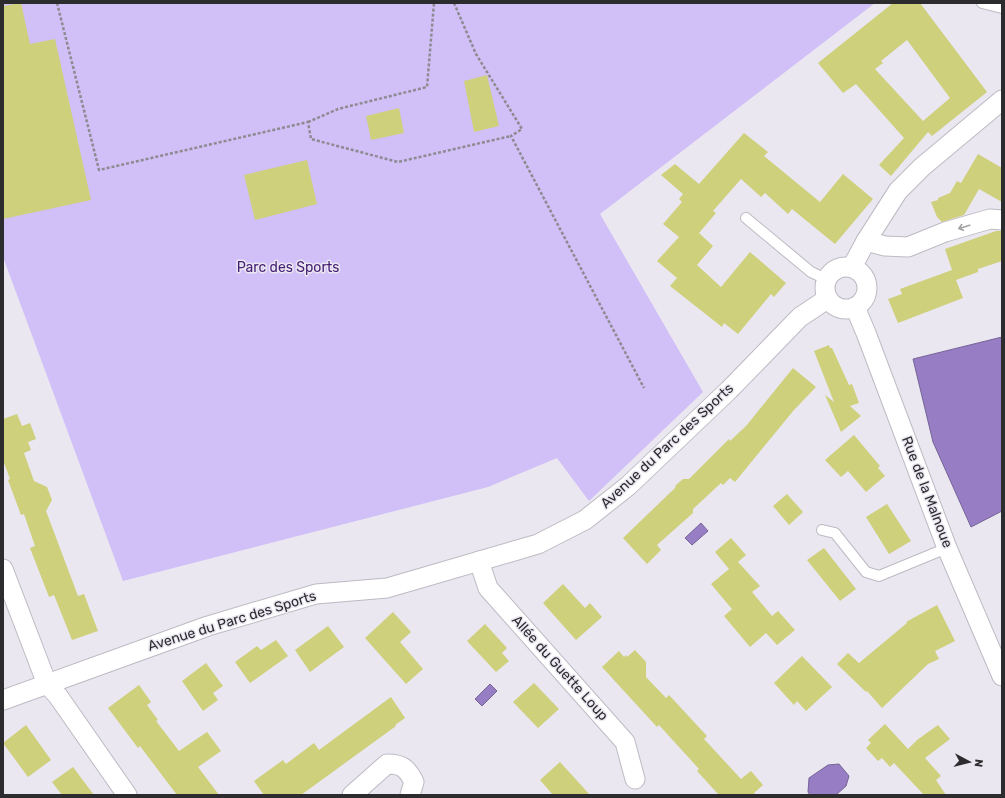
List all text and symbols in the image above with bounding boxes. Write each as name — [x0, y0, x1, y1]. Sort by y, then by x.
one-way arrow — [958, 224, 971, 231]
park label: Parc des Sports — [237, 259, 339, 276]
street label: Avenue du Parc des Sports — [597, 380, 737, 512]
street label: Rue de la Malnoue — [898, 434, 956, 550]
street label: Avenue du Parc des Sports — [146, 587, 318, 655]
street label: Allée du Guette Loup — [508, 612, 612, 724]
north arrow — [949, 742, 989, 782]
text: N — [971, 758, 985, 768]

